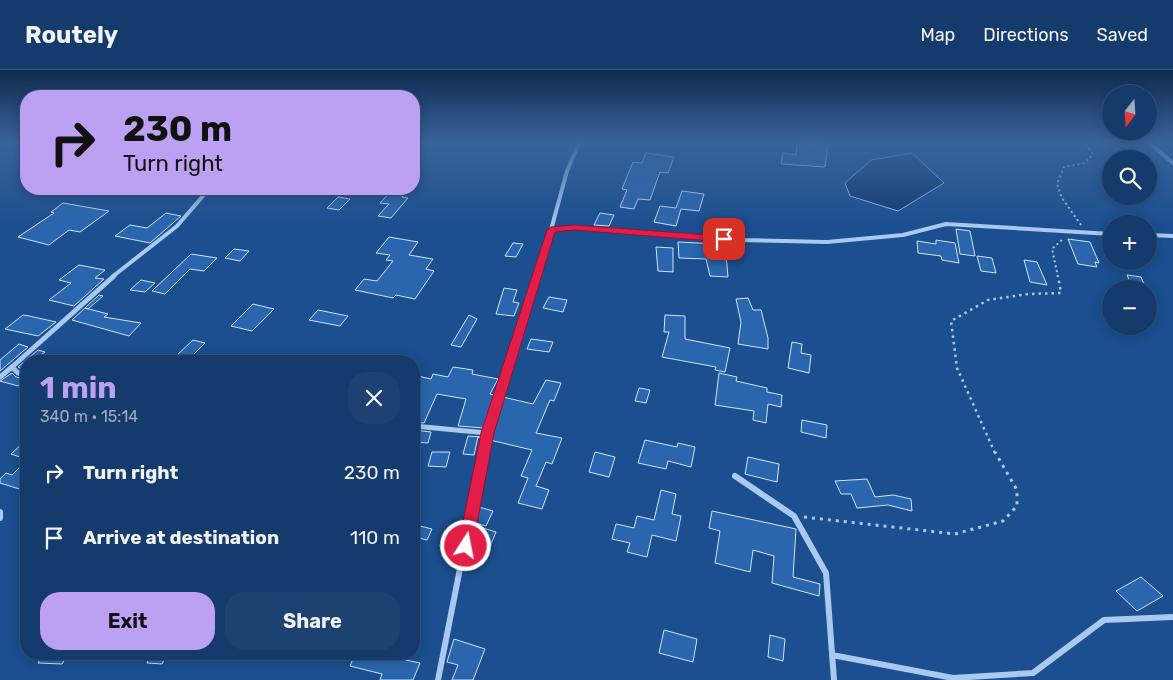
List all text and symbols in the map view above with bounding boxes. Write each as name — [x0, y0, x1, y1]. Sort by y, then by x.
text: Routely — [25, 21, 118, 49]
text: Map — [920, 24, 955, 46]
text: Directions — [983, 24, 1069, 46]
text: Saved — [1097, 24, 1148, 46]
north arrow — [1102, 85, 1158, 140]
map controls — [1102, 85, 1157, 335]
text: 230 m — [123, 108, 232, 150]
icon: right — [40, 110, 105, 175]
text: Turn right — [123, 150, 223, 177]
button: search — [1102, 150, 1157, 205]
button: + — [1102, 215, 1157, 270]
pin — [703, 218, 745, 260]
icon: arrive — [710, 225, 738, 253]
button: − — [1102, 280, 1157, 335]
text: 1 min — [40, 370, 117, 406]
button: close — [348, 372, 400, 424]
text: 340 m · 15:14 — [40, 407, 138, 426]
icon: right — [40, 459, 68, 487]
text: Turn right — [83, 461, 178, 484]
text: 230 m — [344, 461, 400, 484]
position arrow — [439, 519, 491, 571]
icon: arrive — [40, 524, 68, 552]
text: Arrive at destination — [83, 526, 279, 549]
text: 110 m — [350, 526, 400, 549]
button: Exit — [40, 592, 215, 650]
button: Share — [225, 592, 400, 650]

